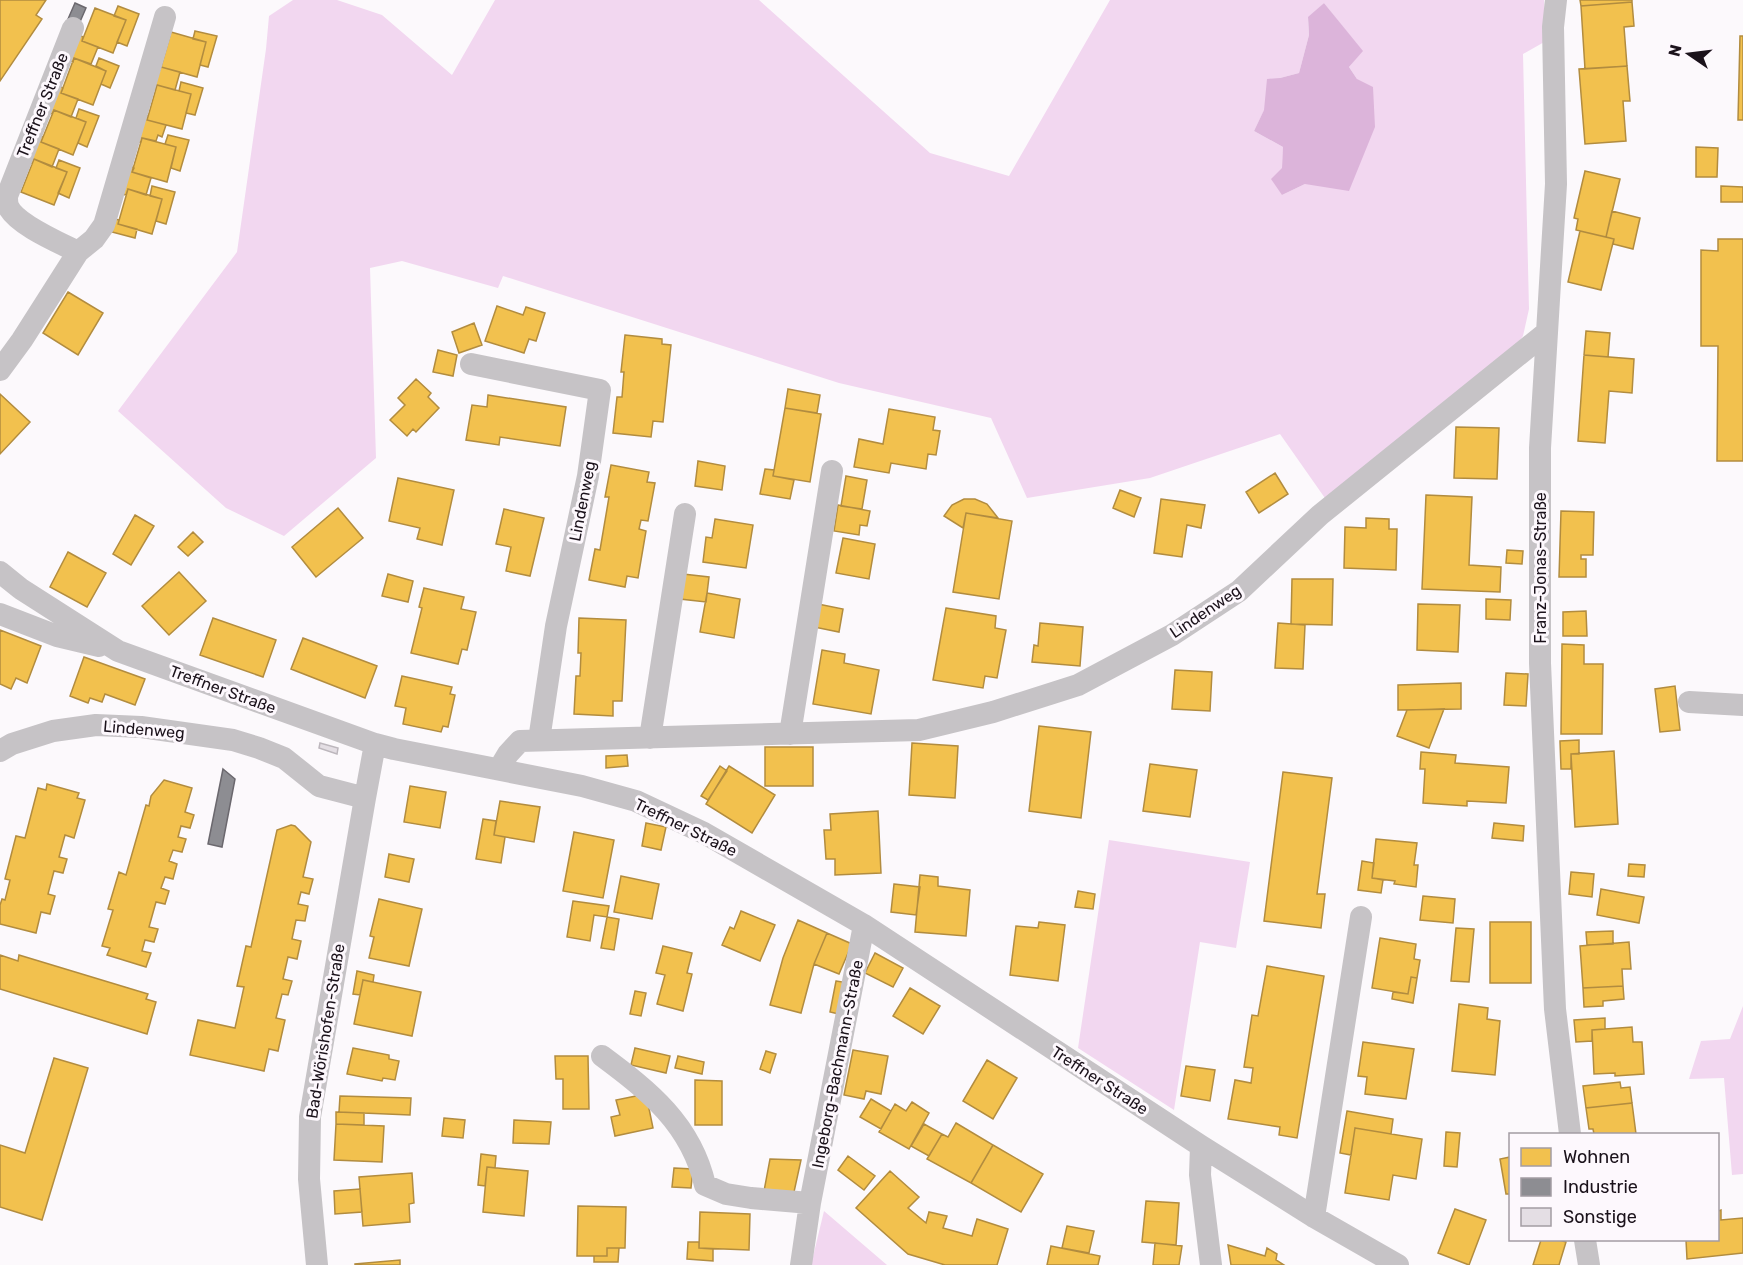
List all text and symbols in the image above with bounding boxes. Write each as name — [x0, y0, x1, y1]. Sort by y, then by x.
north arrow — [1659, 24, 1719, 84]
text: N — [1664, 43, 1686, 58]
street label: Treffner Straße — [13, 50, 72, 160]
street label: Lindenweg — [565, 459, 600, 543]
street label: Franz-Jonas-Straße — [1531, 492, 1550, 644]
street label: Lindenweg — [1166, 581, 1244, 642]
street label: Treffner Straße — [167, 661, 278, 717]
street label: Lindenweg — [102, 716, 186, 743]
street label: Treffner Straße — [632, 794, 740, 860]
street label: Bad-Wörishofen-Straße — [302, 942, 349, 1120]
street label: Ingeborg-Bachmann-Straße — [808, 958, 867, 1170]
street label: Treffner Straße — [1048, 1042, 1152, 1119]
legend — [1509, 1133, 1719, 1241]
text: Wohnen — [1563, 1146, 1630, 1168]
text: Industrie — [1563, 1176, 1638, 1198]
text: Sonstige — [1563, 1206, 1637, 1228]

